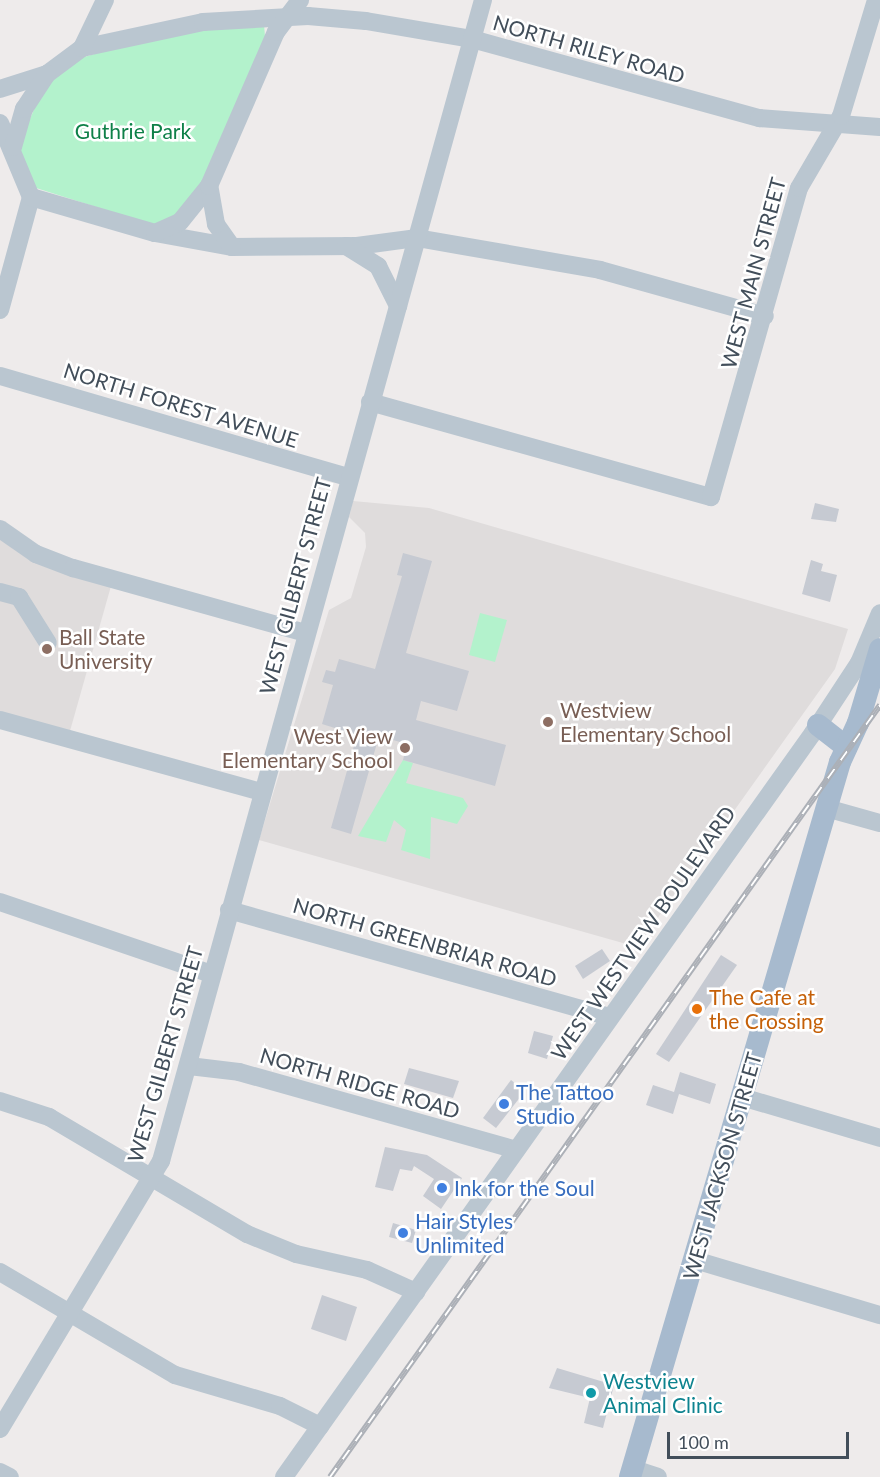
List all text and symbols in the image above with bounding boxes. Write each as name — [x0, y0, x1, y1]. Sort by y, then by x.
street label: NORTH RILEY ROAD — [490, 9, 688, 89]
park label: Guthrie Park — [75, 118, 191, 144]
street label: WEST MAIN STREET — [715, 174, 791, 372]
street label: NORTH FOREST AVENUE — [60, 357, 302, 453]
street label: WEST GILBERT STREET — [254, 474, 336, 698]
place label: Ball State University — [59, 624, 153, 674]
marker: Ball State University — [40, 642, 54, 656]
place label: Westview Elementary School — [560, 697, 732, 747]
marker: Westview Elementary School — [541, 715, 555, 729]
place label: West View Elementary School — [221, 723, 393, 773]
marker: West View Elementary School — [398, 741, 412, 755]
street label: WEST WESTVIEW BOULEVARD — [545, 801, 741, 1065]
street label: NORTH GREENBRIAR ROAD — [290, 892, 560, 992]
street label: WEST GILBERT STREET — [122, 942, 208, 1166]
place label: The Cafe at the Crossing — [709, 984, 824, 1034]
marker: The Cafe at the Crossing — [690, 1002, 704, 1016]
street label: NORTH RIDGE ROAD — [257, 1042, 463, 1124]
street label: WEST JACKSON STREET — [677, 1049, 767, 1283]
place label: The Tattoo Studio — [516, 1079, 615, 1129]
marker: The Tattoo Studio — [497, 1097, 511, 1111]
place label: Ink for the Soul — [454, 1175, 595, 1201]
marker: Ink for the Soul — [435, 1181, 449, 1195]
place label: Hair Styles Unlimited — [415, 1208, 514, 1258]
marker: Hair Styles Unlimited — [396, 1226, 410, 1240]
place label: Westview Animal Clinic — [603, 1368, 723, 1418]
marker: Westview Animal Clinic — [584, 1386, 598, 1400]
scale bar — [670, 1420, 852, 1458]
text: 100 m — [678, 1431, 729, 1453]

